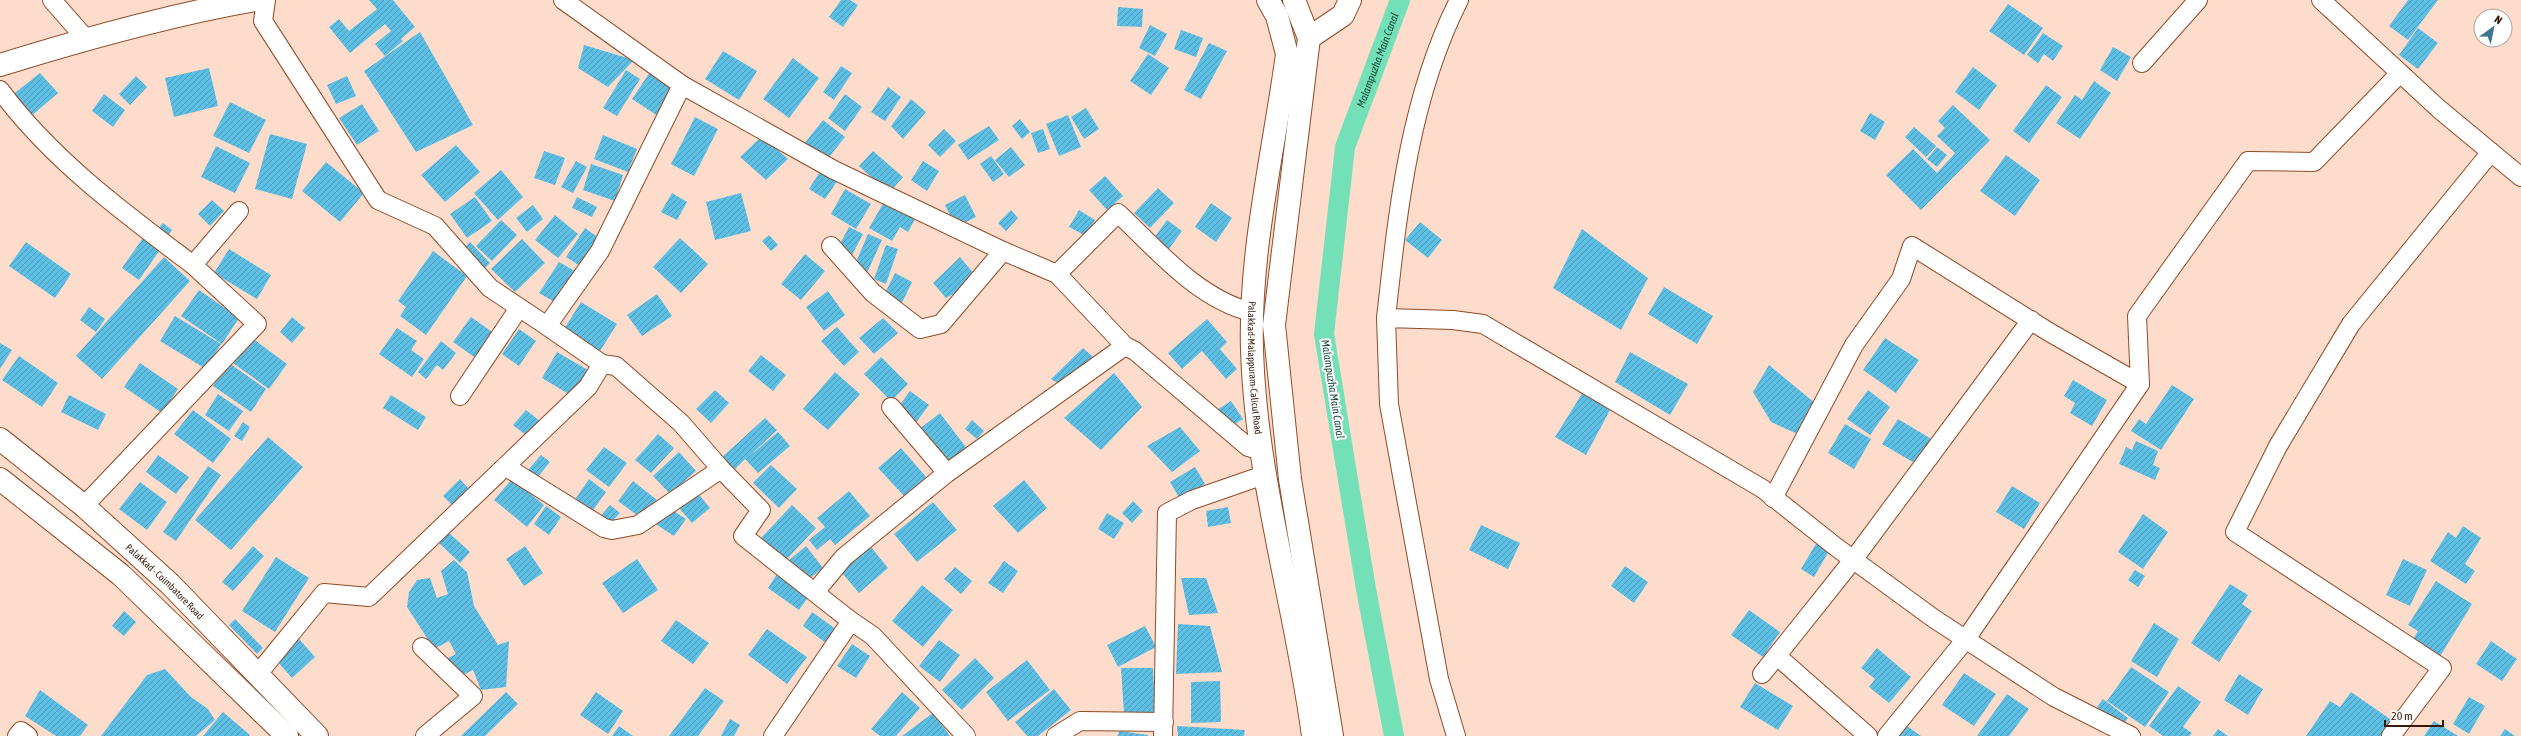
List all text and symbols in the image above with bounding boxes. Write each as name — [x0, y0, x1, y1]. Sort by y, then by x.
north arrow — [2473, 8, 2513, 48]
water label: Malampuzha Main Canal — [1354, 11, 1401, 109]
text: N — [2492, 13, 2504, 26]
street label: Palakkad-Malappuram-Calicut Road — [1246, 301, 1265, 435]
water label: Malampuzha Main Canal — [1319, 339, 1347, 439]
street label: Palakkad - Coimbatore Road — [124, 541, 206, 621]
scale bar — [2385, 702, 2443, 728]
text: 20 m — [2391, 709, 2413, 723]

